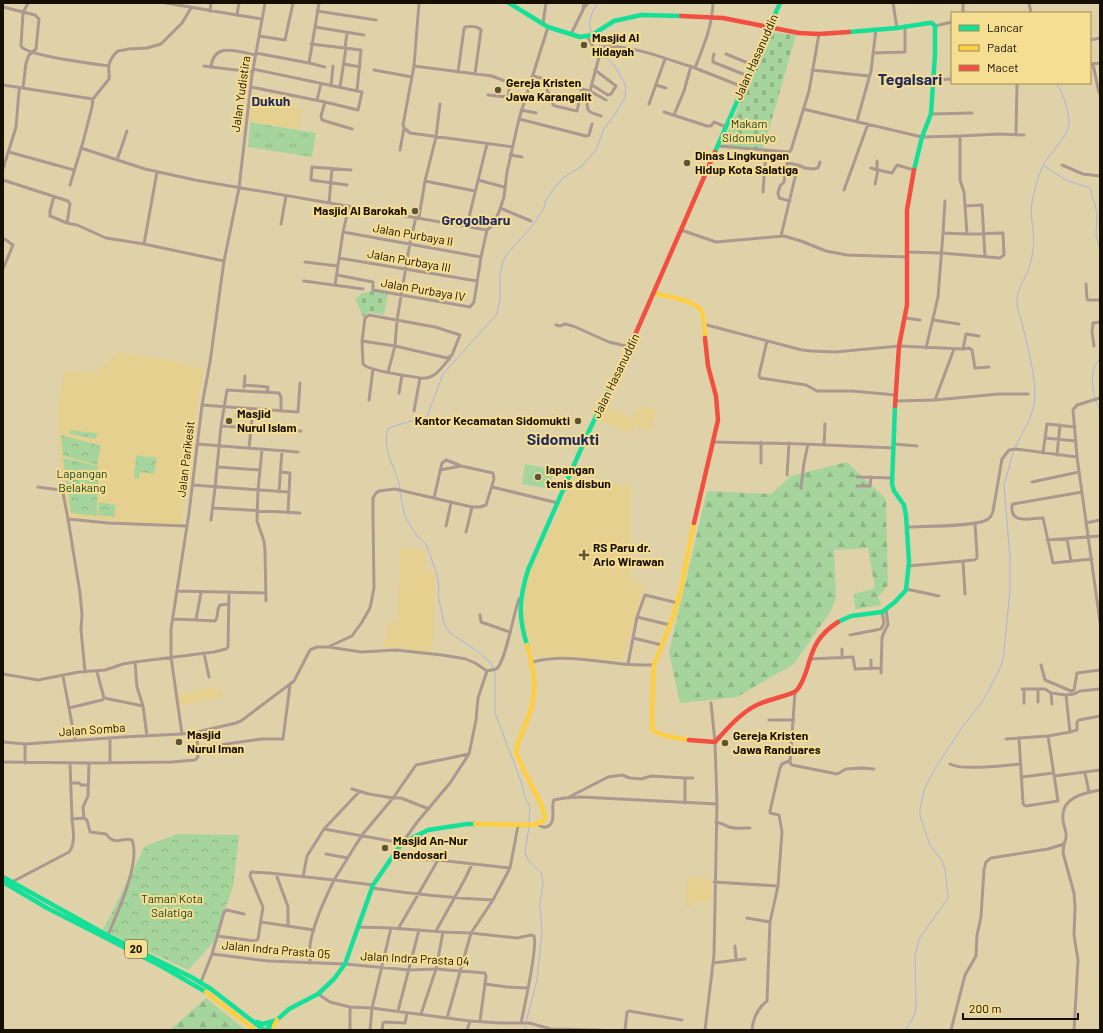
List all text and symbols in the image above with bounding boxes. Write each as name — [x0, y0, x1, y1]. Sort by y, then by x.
street label: Jalan Hasanuddin — [730, 12, 780, 102]
legend — [951, 12, 1091, 84]
text: Lancar — [987, 20, 1024, 34]
place label: Masjid Al Hidayah — [592, 30, 639, 58]
marker: Masjid Al Hidayah — [579, 40, 589, 50]
text: Padat — [987, 40, 1017, 54]
street label: Jalan Yudistira — [228, 55, 252, 133]
text: Macet — [987, 60, 1019, 74]
district label: Tegalsari — [878, 69, 942, 88]
place label: Gereja Kristen Jawa Karangalit — [506, 75, 592, 103]
marker: Gereja Kristen Jawa Karangalit — [493, 85, 503, 95]
district label: Dukuh — [252, 92, 290, 109]
park label: Makam Sidomulyo — [722, 116, 776, 144]
place label: Dinas Lingkungan Hidup Kota Salatiga — [695, 148, 798, 176]
marker: Dinas Lingkungan Hidup Kota Salatiga — [682, 158, 692, 168]
place label: Masjid Al Barokah — [313, 203, 407, 217]
marker: Masjid Al Barokah — [410, 206, 420, 216]
district label: Grogolbaru — [442, 211, 510, 228]
street label: Jalan Purbaya II — [372, 220, 455, 248]
street label: Jalan Purbaya III — [366, 246, 452, 274]
street label: Jalan Purbaya IV — [380, 275, 466, 303]
street label: Jalan Hasanuddin — [589, 331, 642, 420]
place label: Masjid Nurul Islam — [237, 406, 296, 434]
place label: Kantor Kecamatan Sidomukti — [415, 413, 570, 427]
marker: Masjid Nurul Islam — [224, 416, 234, 426]
marker: Kantor Kecamatan Sidomukti — [573, 416, 583, 426]
street label: Jalan Parikesit — [173, 420, 197, 498]
district label: Sidomukti — [527, 429, 599, 448]
place label: lapangan tenis disbun — [546, 462, 611, 490]
park label: Lapangan Belakang — [56, 466, 108, 494]
marker: lapangan tenis disbun — [533, 472, 543, 482]
place label: RS Paru dr. Ario Wirawan — [593, 540, 664, 568]
marker: RS Paru dr. Ario Wirawan — [578, 549, 590, 561]
street label: Jalan Somba — [58, 720, 126, 738]
place label: Masjid Nurul Iman — [187, 727, 244, 755]
place label: Gereja Kristen Jawa Randuares — [733, 728, 821, 756]
marker: Masjid Nurul Iman — [174, 737, 184, 747]
marker: Gereja Kristen Jawa Randuares — [720, 738, 730, 748]
place label: Masjid An-Nur Bendosari — [393, 833, 468, 861]
marker: Masjid An-Nur Bendosari — [380, 843, 390, 853]
park label: Taman Kota Salatiga — [141, 891, 203, 919]
street label: Jalan Indra Prasta 05 — [221, 937, 331, 961]
road number: 20 — [125, 940, 147, 958]
street label: Jalan Indra Prasta 04 — [360, 948, 470, 968]
scale bar — [963, 995, 1078, 1021]
text: 200 m — [969, 1001, 1001, 1015]

